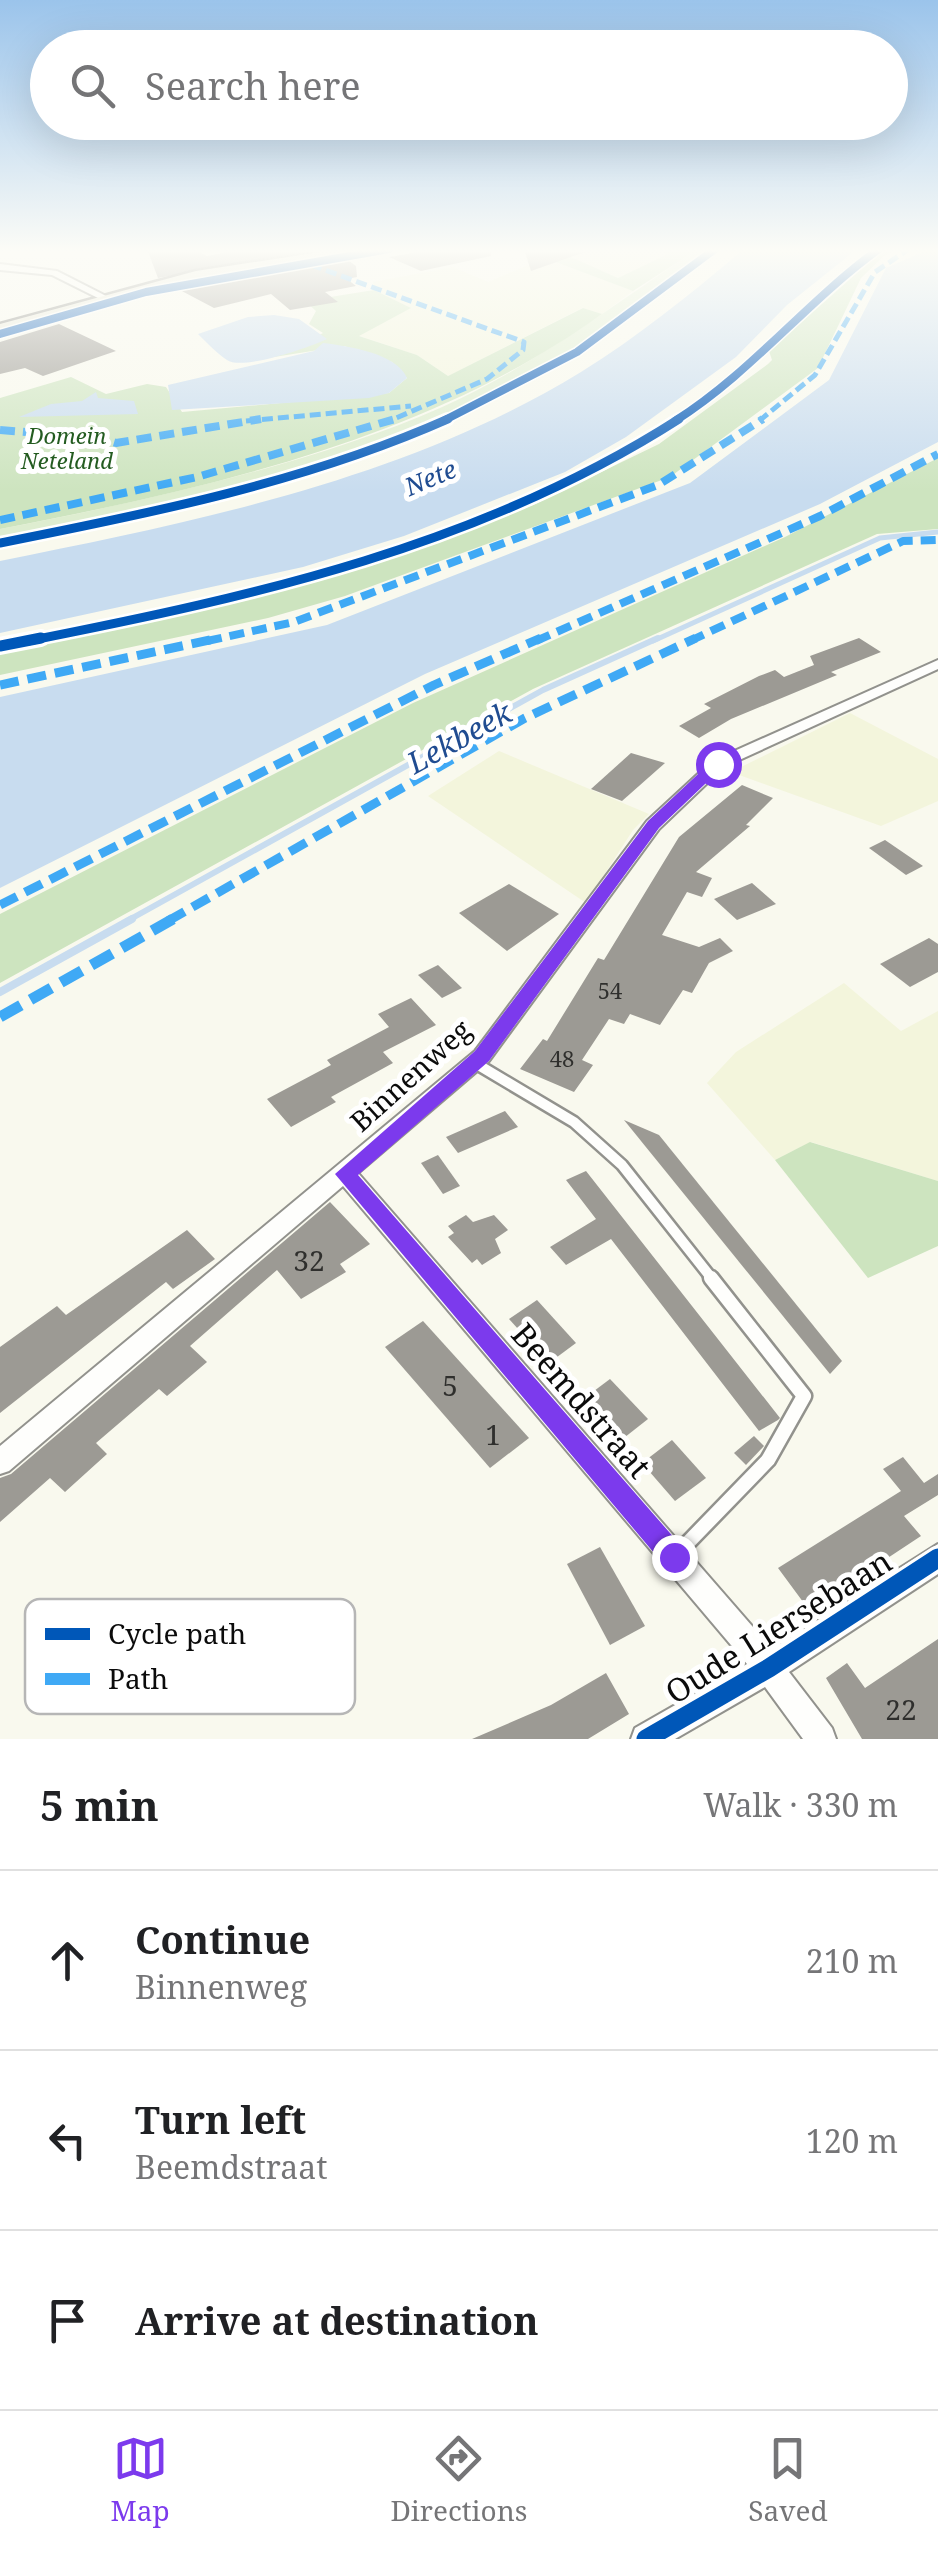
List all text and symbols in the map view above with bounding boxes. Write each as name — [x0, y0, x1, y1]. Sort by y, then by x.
search box — [30, 30, 908, 140]
icon: search — [65, 58, 120, 113]
text: Search here — [145, 59, 361, 111]
park label: Domein Neteland — [20, 420, 113, 475]
water label: Nete — [398, 451, 461, 503]
water label: Lekbeek — [398, 691, 520, 783]
route start — [696, 742, 742, 788]
house number: 54 — [598, 975, 622, 1005]
street label: Binnenweg — [341, 1010, 479, 1140]
house number: 48 — [550, 1043, 574, 1073]
house number: 32 — [293, 1241, 325, 1279]
street label: Beemdstraat — [503, 1313, 661, 1487]
house number: 5 — [442, 1366, 458, 1404]
house number: 1 — [485, 1415, 501, 1453]
route end — [652, 1535, 698, 1581]
street label: Oude Liersebaan — [657, 1539, 899, 1713]
legend — [25, 1599, 355, 1714]
text: Cycle path — [108, 1614, 246, 1652]
text: Path — [108, 1659, 168, 1697]
house number: 22 — [885, 1690, 917, 1728]
text: 5 min — [40, 1776, 159, 1833]
text: Walk · 330 m — [703, 1783, 898, 1826]
text: Continue — [135, 1913, 310, 1965]
icon: ahead — [40, 1933, 95, 1988]
text: 210 m — [806, 1939, 898, 1982]
text: Binnenweg — [135, 1965, 307, 2008]
text: Turn left — [135, 2093, 306, 2145]
icon: left — [40, 2113, 95, 2168]
text: 120 m — [806, 2119, 898, 2162]
text: Beemdstraat — [135, 2145, 327, 2188]
icon: arrive — [40, 2293, 95, 2348]
text: Arrive at destination — [135, 2294, 539, 2346]
tab: Map — [110, 2431, 170, 2529]
tab: Directions — [390, 2431, 527, 2529]
tab: Saved — [748, 2431, 828, 2529]

